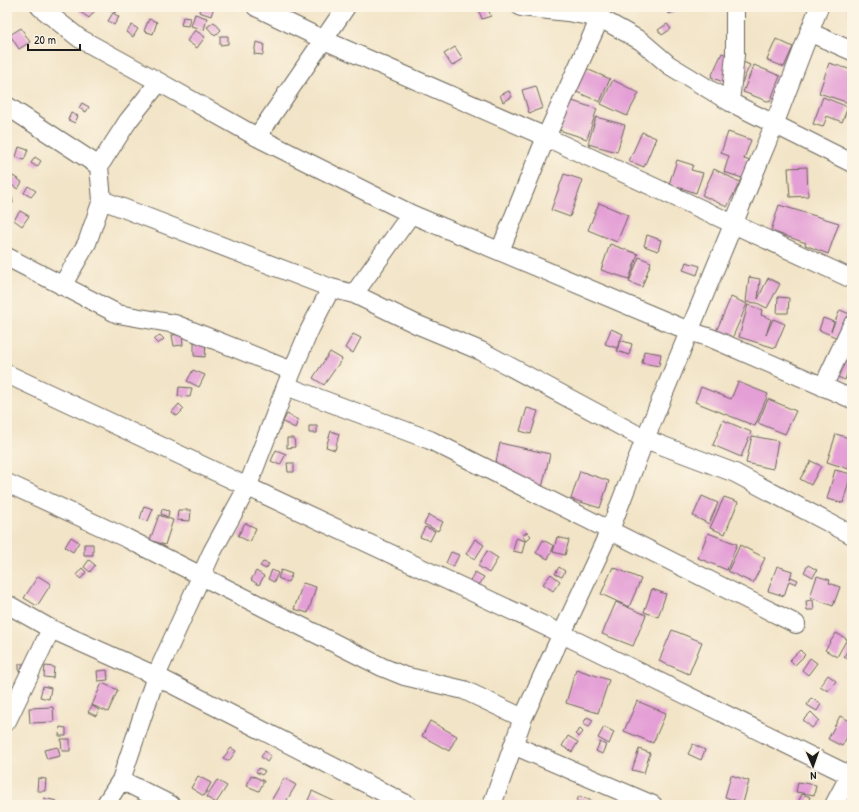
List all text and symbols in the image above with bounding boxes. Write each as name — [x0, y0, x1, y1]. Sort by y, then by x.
scale bar — [28, 26, 80, 52]
text: 20 m — [34, 31, 56, 48]
north arrow — [793, 746, 833, 786]
text: N — [810, 769, 817, 783]

